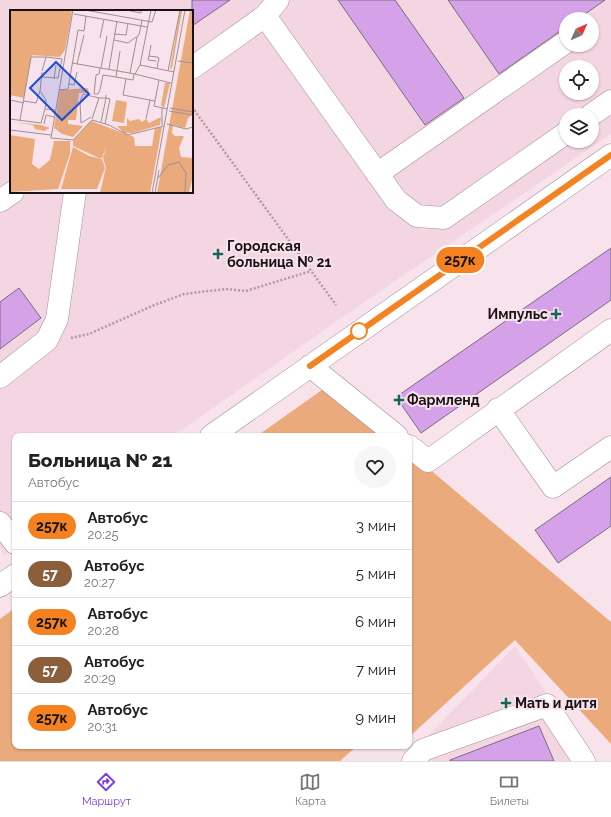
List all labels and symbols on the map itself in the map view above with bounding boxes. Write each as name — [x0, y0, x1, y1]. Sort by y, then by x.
inset map — [10, 10, 193, 193]
north arrow — [559, 12, 599, 52]
place label: Городская больница № 21 — [227, 238, 331, 270]
line badge: 257к — [432, 247, 488, 273]
marker: Городская больница № 21 — [212, 248, 224, 260]
place label: Импульс — [487, 306, 548, 322]
marker: Импульс — [551, 309, 561, 319]
unlabelled marker — [350, 322, 368, 340]
place label: Фармленд — [407, 392, 480, 408]
marker: Фармленд — [394, 395, 404, 405]
place label: Мать и дитя — [515, 695, 597, 711]
marker: Мать и дитя — [500, 697, 512, 709]

